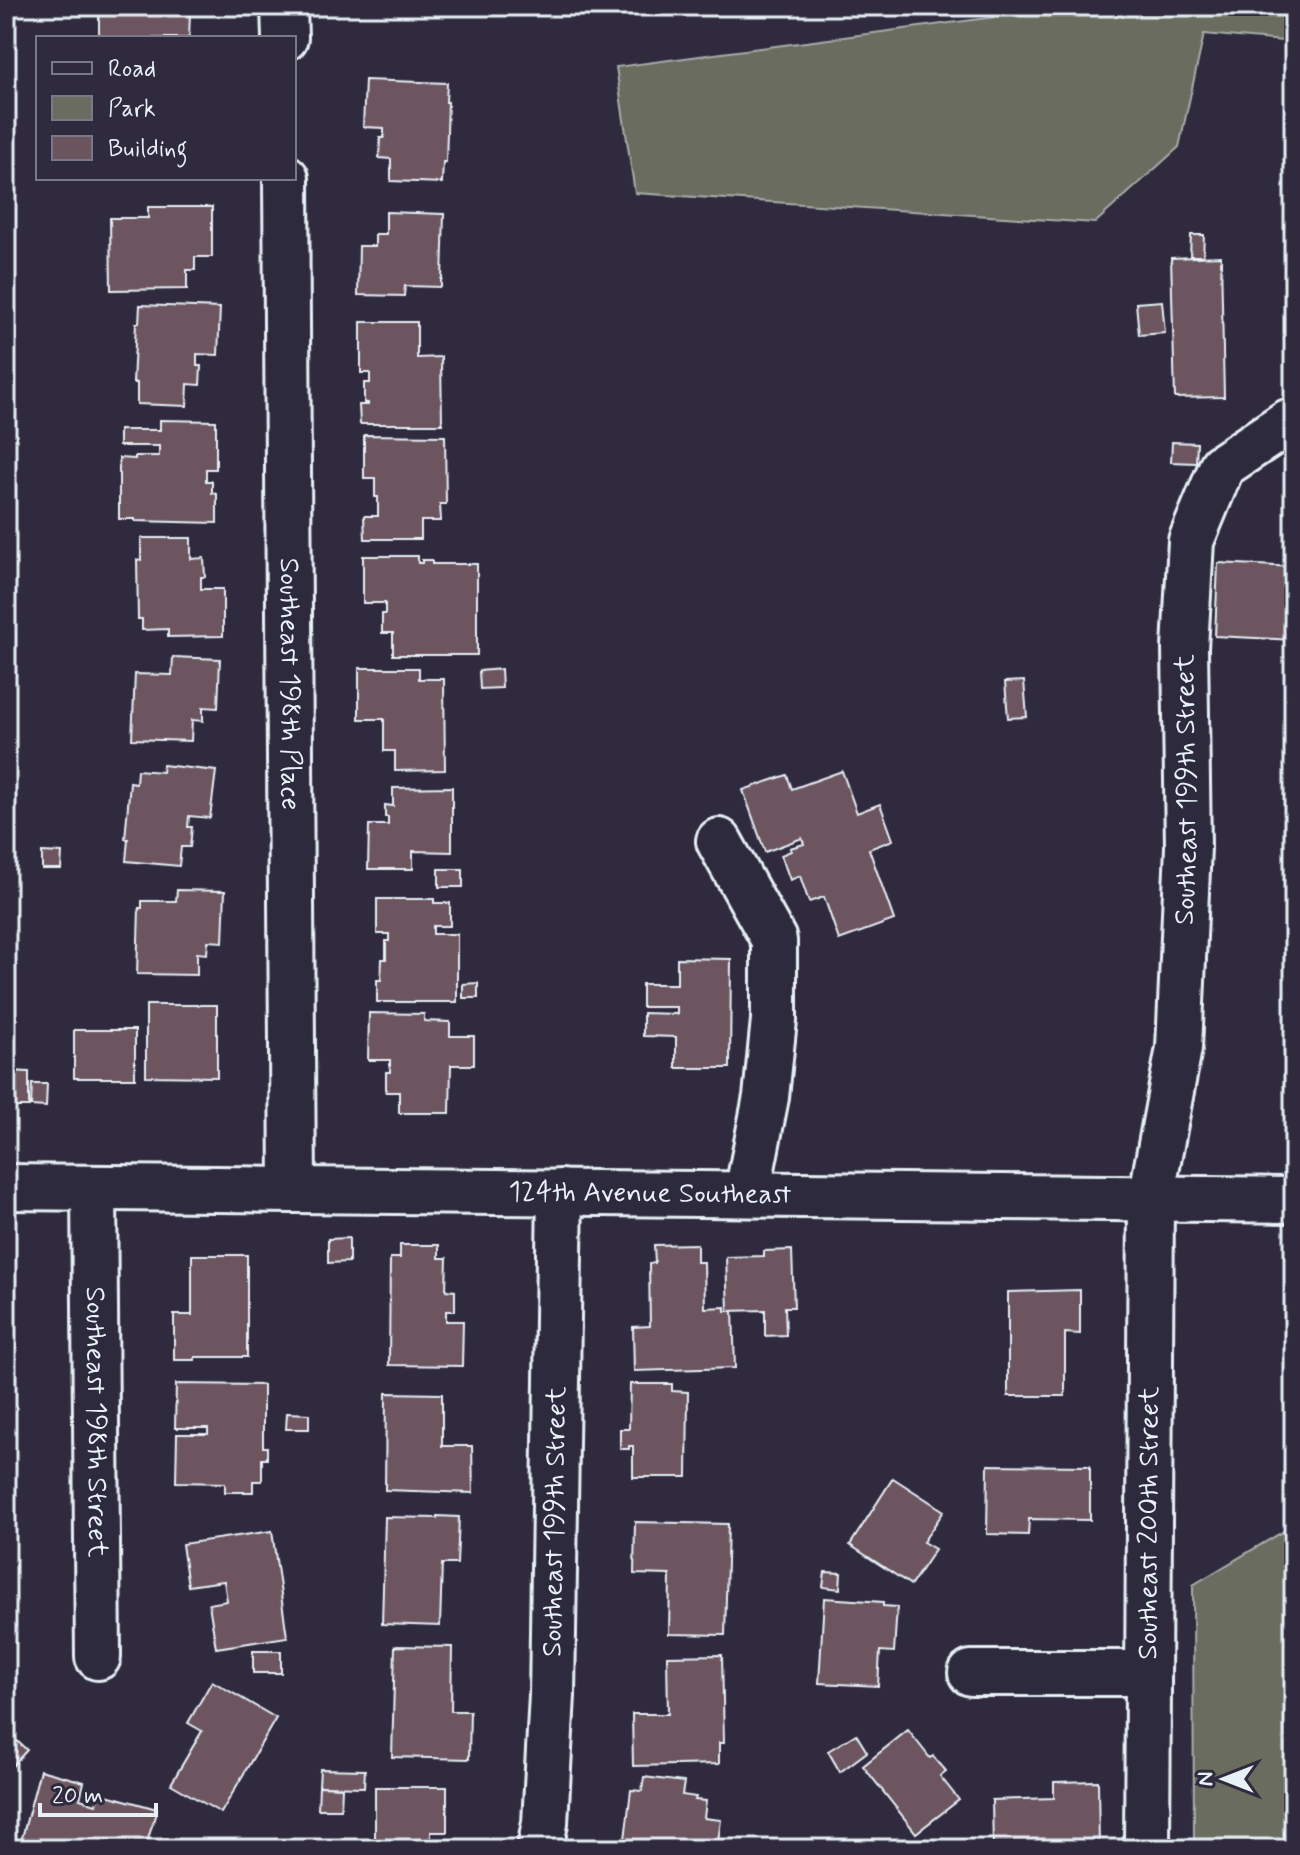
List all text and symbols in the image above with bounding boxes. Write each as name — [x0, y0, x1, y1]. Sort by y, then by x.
legend — [36, 36, 296, 180]
text: Road — [108, 54, 156, 85]
text: Park — [108, 94, 156, 125]
text: Building — [108, 134, 188, 168]
street label: Southeast 198th Place — [270, 558, 309, 810]
street label: Southeast 199th Street — [1166, 654, 1207, 926]
street label: 124th Avenue Southeast — [508, 1174, 792, 1213]
street label: Southeast 198th Street — [76, 1286, 116, 1558]
street label: Southeast 199th Street — [534, 1386, 575, 1657]
street label: Southeast 200th Street — [1130, 1386, 1168, 1660]
north arrow — [1184, 1739, 1264, 1819]
scale bar — [40, 1767, 156, 1817]
text: N — [1192, 1772, 1220, 1786]
text: 20 m — [52, 1781, 103, 1812]

